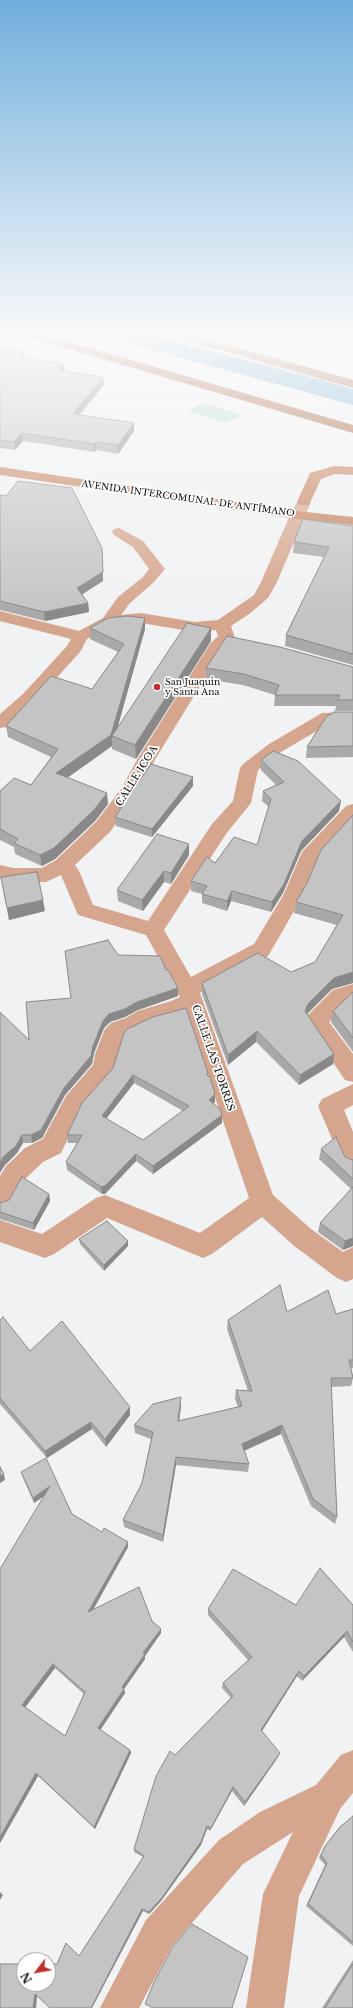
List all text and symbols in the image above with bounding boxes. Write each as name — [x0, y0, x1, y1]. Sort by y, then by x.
street label: AVENIDA INTERCOMUNAL DE ANTÍMANO — [81, 479, 295, 519]
place label: San Juaquin y Santa Ana — [165, 677, 220, 698]
marker: San Juaquin y Santa Ana — [152, 682, 162, 692]
street label: CALLE ICOA — [114, 743, 160, 809]
street label: CALLE LAS TORRES — [189, 1003, 237, 1113]
north arrow — [16, 1952, 56, 1992]
text: N — [18, 1970, 35, 1986]

